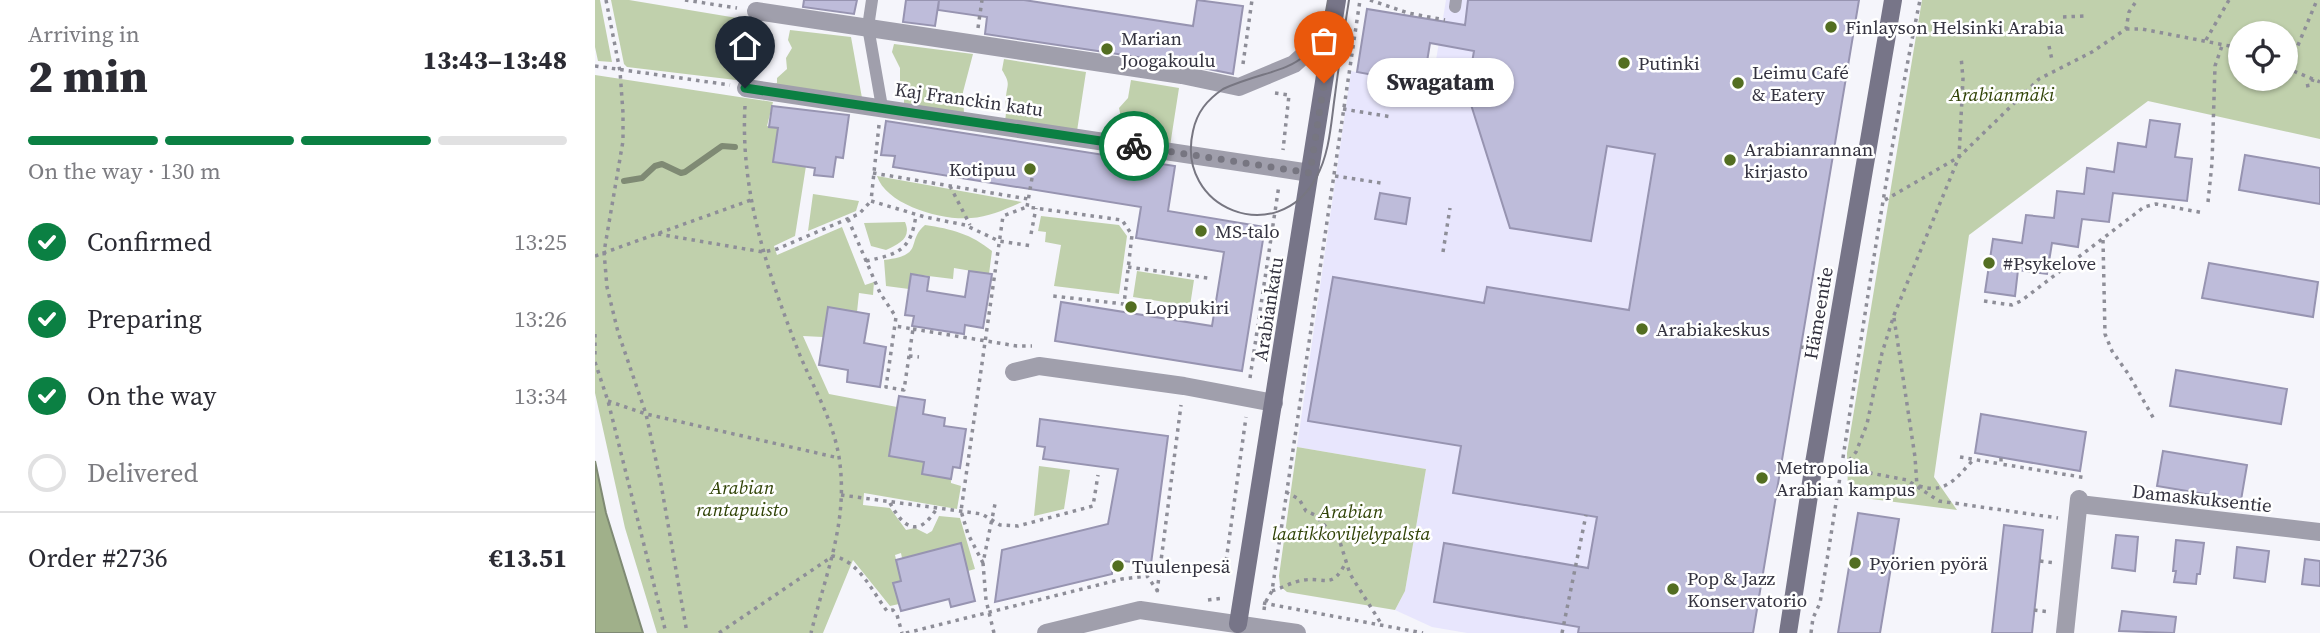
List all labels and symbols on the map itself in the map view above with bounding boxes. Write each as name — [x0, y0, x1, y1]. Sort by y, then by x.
pin — [1294, 11, 1354, 83]
place label: Finlayson Helsinki Arabia — [1845, 14, 2064, 40]
pin — [715, 16, 775, 88]
marker: Finlayson Helsinki Arabia — [1823, 19, 1839, 35]
place label: Marian Joogakoulu — [1120, 25, 1216, 73]
marker: Marian Joogakoulu — [1099, 41, 1115, 57]
place label: Putinki — [1638, 50, 1700, 76]
marker: Putinki — [1616, 55, 1632, 71]
callout: Swagatam — [1366, 58, 1513, 108]
place label: Leimu Café & Eatery — [1752, 59, 1849, 107]
marker: Leimu Café & Eatery — [1730, 75, 1746, 91]
street label: Kaj Franckin katu — [893, 76, 1045, 122]
park label: Arabianmäki — [1949, 81, 2055, 107]
courier — [1099, 111, 1169, 181]
place label: Arabianrannan kirjasto — [1744, 136, 1873, 184]
marker: Arabianrannan kirjasto — [1722, 152, 1738, 168]
place label: Kotipuu — [949, 156, 1016, 182]
marker: Kotipuu — [1022, 161, 1038, 177]
place label: MS-talo — [1215, 218, 1280, 244]
marker: MS-talo — [1193, 223, 1209, 239]
place label: #Psykelove — [2003, 250, 2096, 276]
street label: Arabiankatu — [1247, 255, 1289, 363]
marker: #Psykelove — [1981, 255, 1997, 271]
street label: Hämeentie — [1797, 265, 1839, 361]
place label: Loppukiri — [1145, 294, 1230, 320]
marker: Loppukiri — [1123, 299, 1139, 315]
place label: Arabiakeskus — [1656, 316, 1770, 342]
marker: Arabiakeskus — [1634, 321, 1650, 337]
place label: Metropolia Arabian kampus — [1776, 454, 1915, 502]
marker: Metropolia Arabian kampus — [1754, 470, 1770, 486]
park label: Arabian rantapuisto — [696, 474, 788, 522]
street label: Damaskuksentie — [2131, 478, 2273, 518]
park label: Arabian laatikkoviljelypalsta — [1272, 498, 1430, 546]
place label: Pyörien pyörä — [1869, 550, 1988, 576]
place label: Tuulenpesä — [1132, 553, 1231, 579]
marker: Pyörien pyörä — [1847, 555, 1863, 571]
marker: Tuulenpesä — [1110, 558, 1126, 574]
place label: Pop & Jazz Konservatorio — [1687, 565, 1807, 613]
marker: Pop & Jazz Konservatorio — [1665, 581, 1681, 597]

